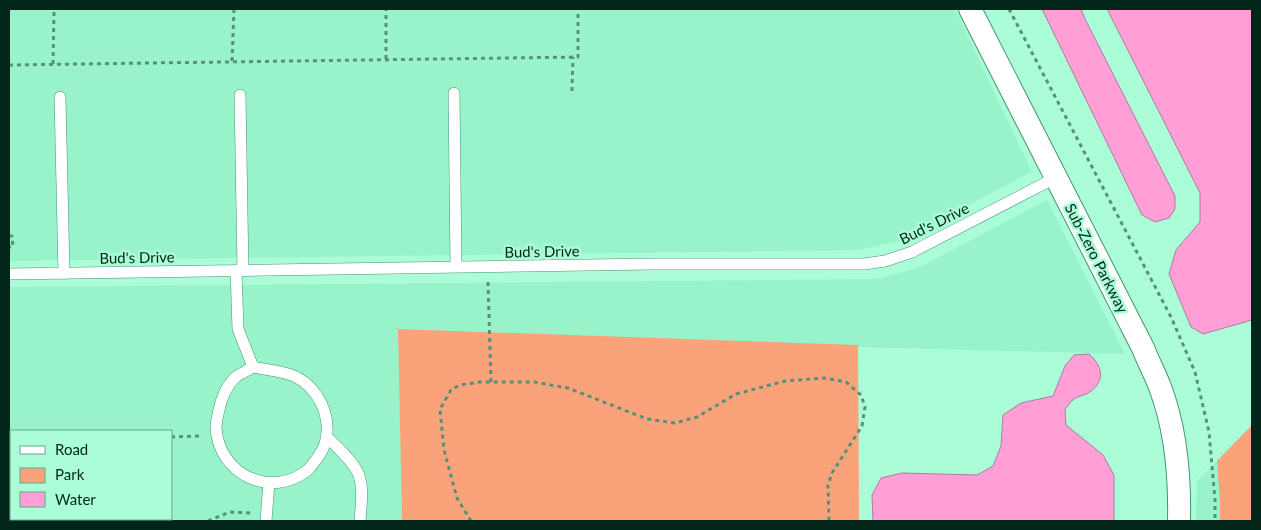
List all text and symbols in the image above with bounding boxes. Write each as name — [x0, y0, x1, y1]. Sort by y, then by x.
street label: Bud's Drive — [896, 198, 972, 248]
street label: Sub-Zero Parkway — [1062, 200, 1132, 316]
street label: Bud's Drive — [504, 241, 580, 261]
street label: Bud's Drive — [99, 247, 175, 267]
legend — [10, 430, 172, 520]
text: Road — [55, 440, 88, 458]
text: Park — [55, 465, 85, 483]
text: Water — [55, 490, 96, 508]

